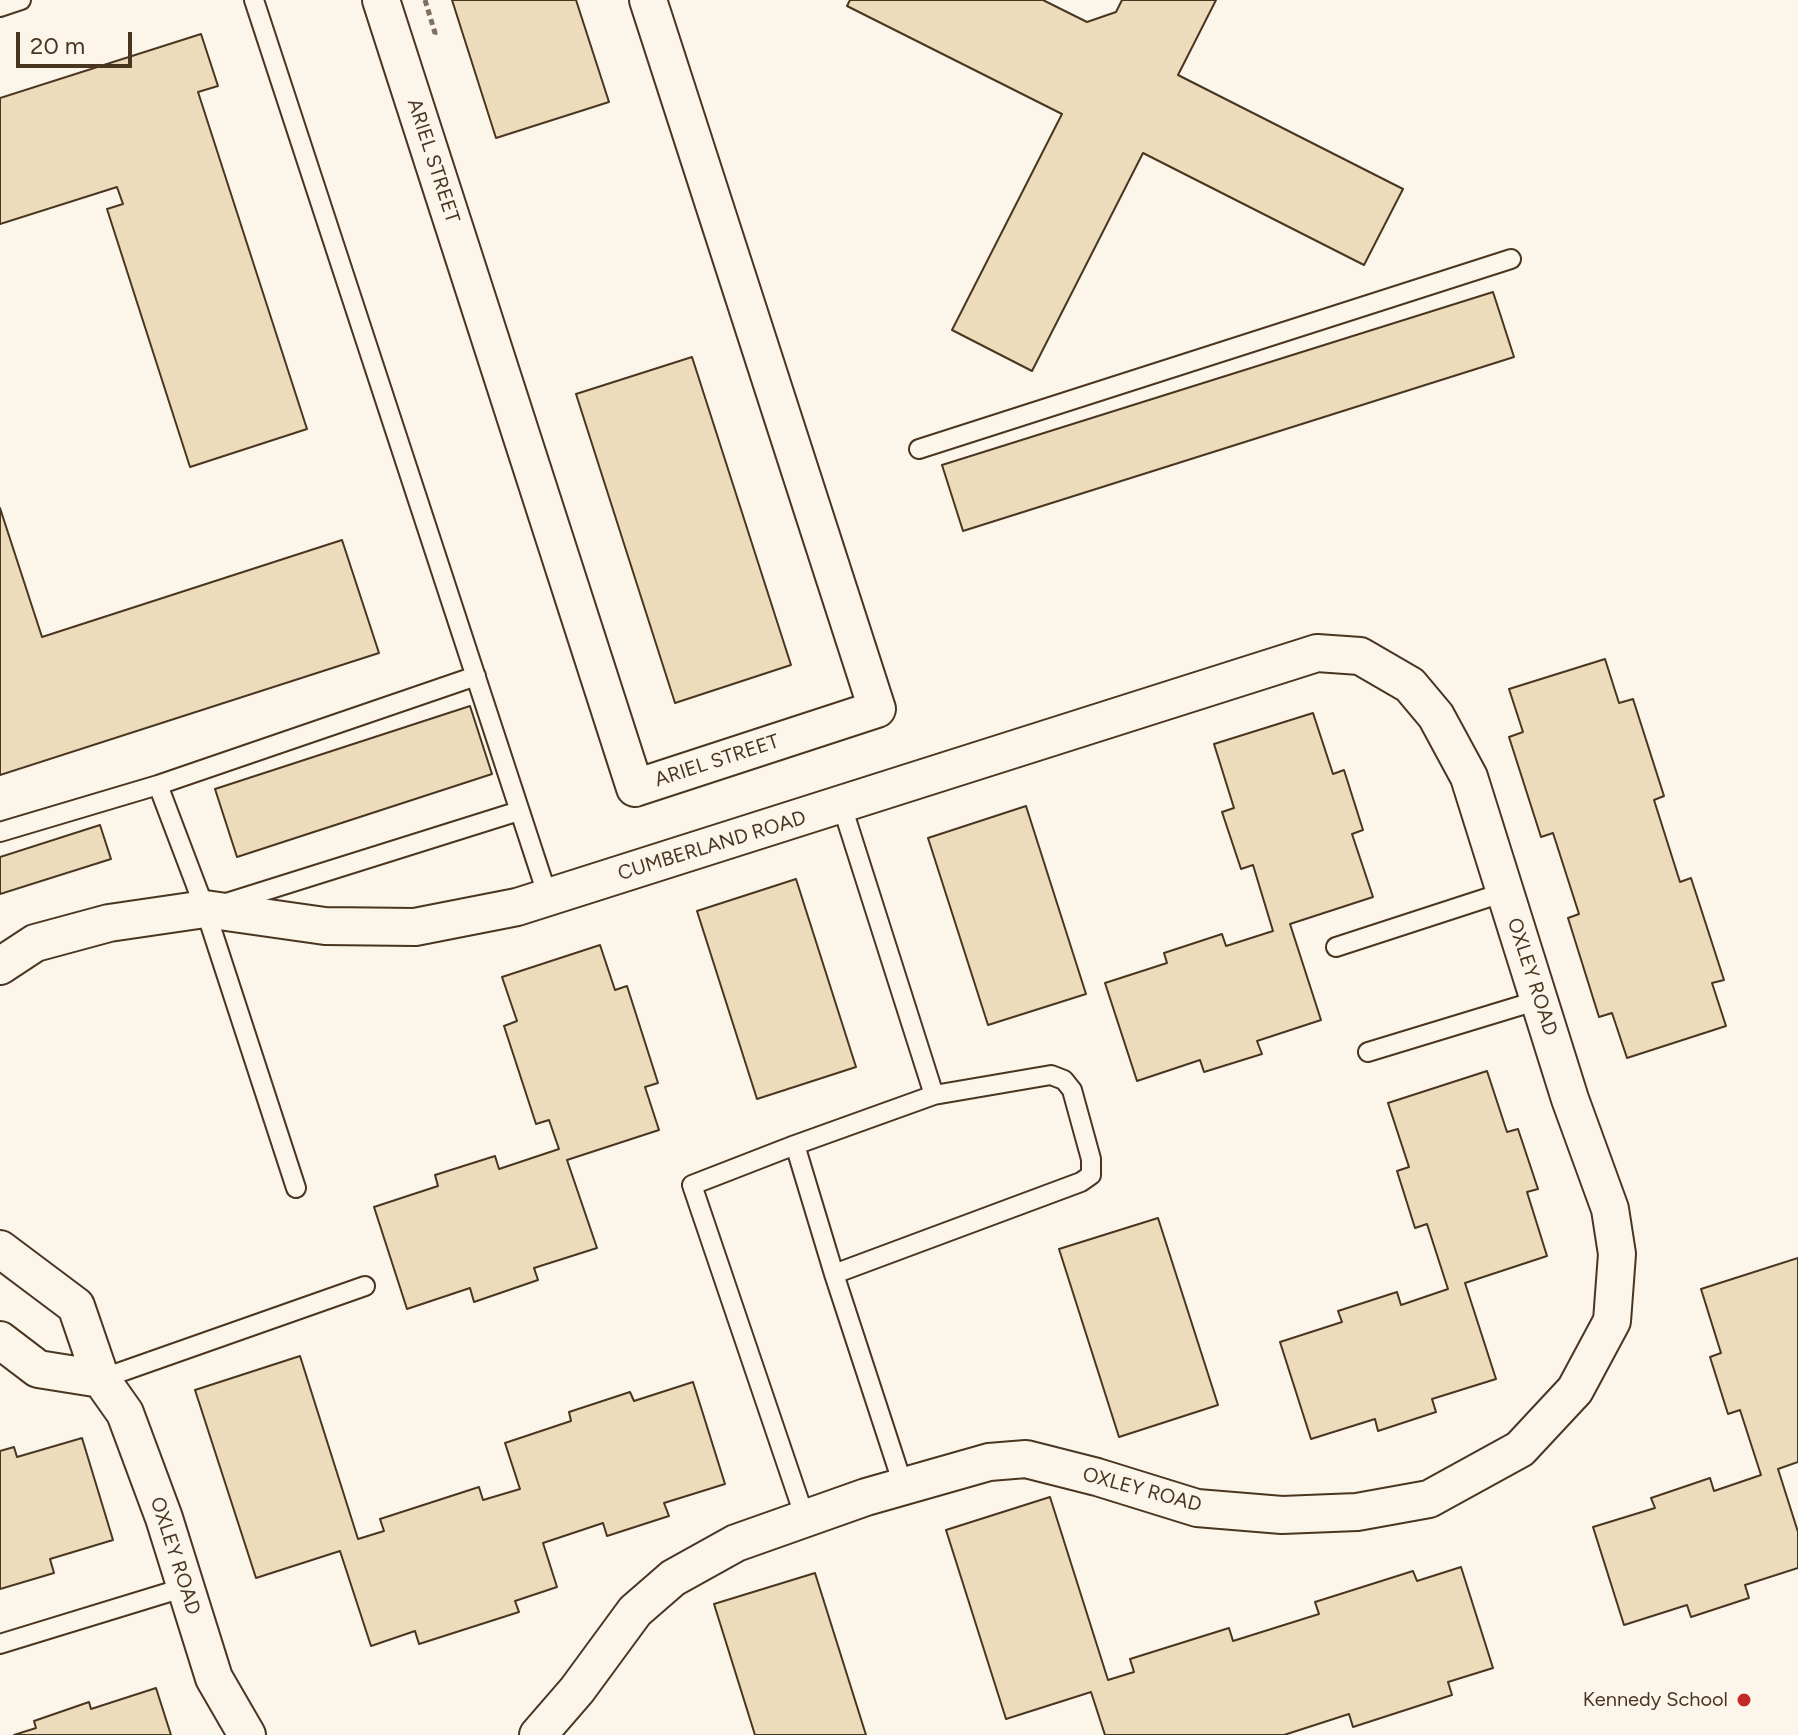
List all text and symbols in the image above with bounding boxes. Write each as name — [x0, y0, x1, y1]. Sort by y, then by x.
scale bar — [20, 16, 136, 66]
text: 20 m — [30, 31, 85, 60]
street label: ARIEL STREET — [402, 96, 464, 226]
street label: ARIEL STREET — [652, 730, 782, 792]
street label: CUMBERLAND ROAD — [615, 806, 809, 886]
street label: OXLEY ROAD — [1502, 915, 1562, 1039]
street label: OXLEY ROAD — [1080, 1463, 1204, 1517]
street label: OXLEY ROAD — [145, 1494, 205, 1618]
place label: Kennedy School — [1583, 1688, 1728, 1712]
marker: Kennedy School — [1735, 1691, 1753, 1709]

